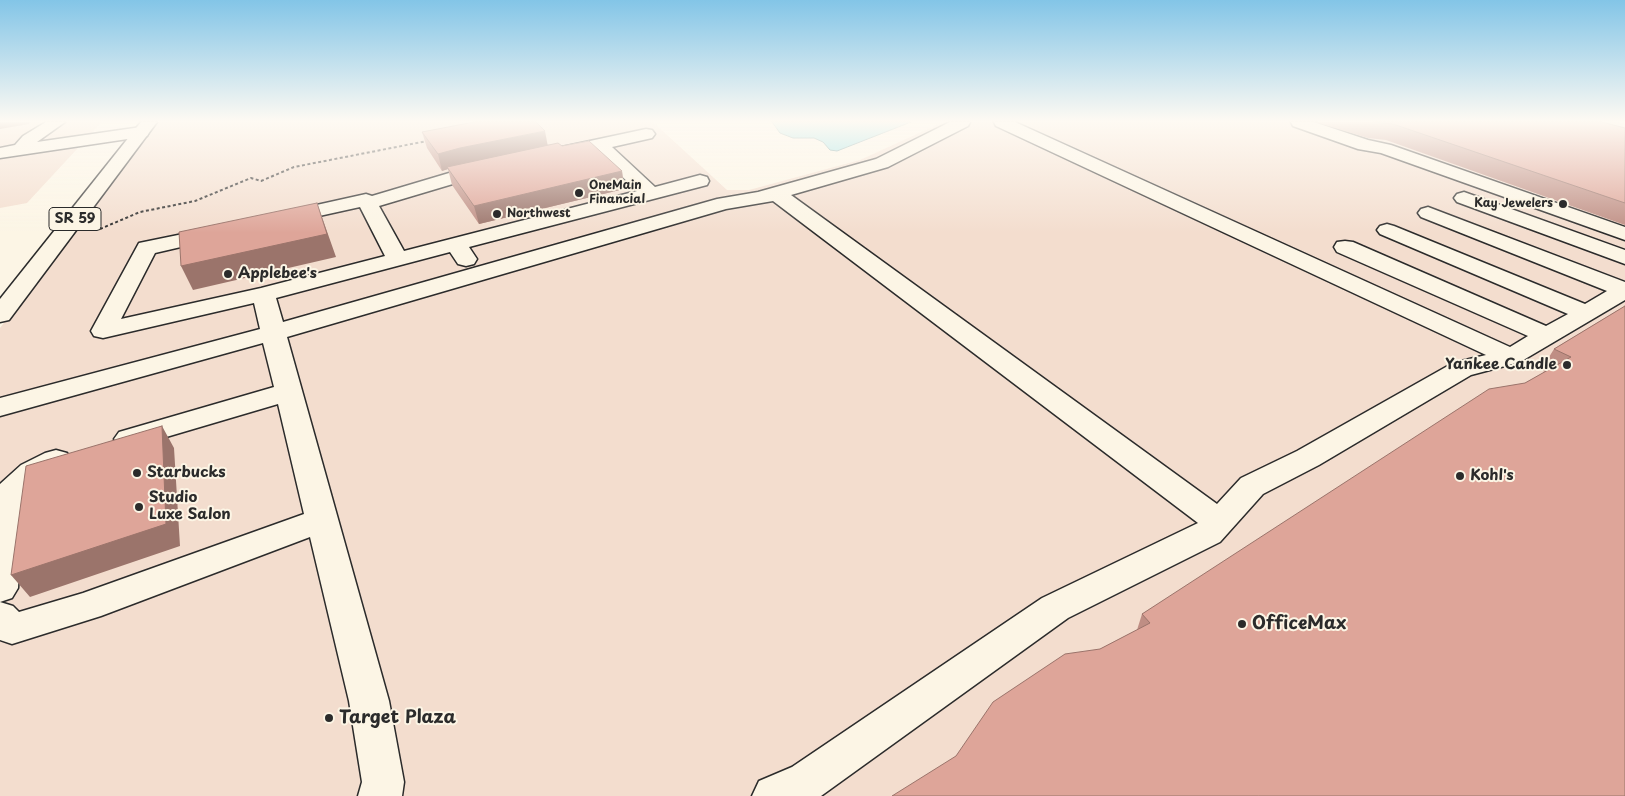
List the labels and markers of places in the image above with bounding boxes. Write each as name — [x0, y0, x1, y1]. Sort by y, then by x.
place label: OneMain Financial — [589, 179, 645, 207]
marker: OneMain Financial — [573, 187, 585, 199]
place label: Kay Jewelers — [1474, 197, 1553, 211]
marker: Kay Jewelers — [1557, 198, 1569, 210]
place label: Northwest — [507, 207, 571, 221]
marker: Northwest — [491, 208, 503, 220]
place label: Applebee's — [238, 265, 317, 283]
marker: Applebee's — [222, 268, 234, 280]
place label: Yankee Candle — [1445, 356, 1557, 374]
marker: Yankee Candle — [1561, 359, 1573, 371]
place label: Starbucks — [147, 464, 226, 482]
marker: Starbucks — [131, 467, 143, 479]
place label: Kohl's — [1470, 467, 1514, 485]
marker: Kohl's — [1454, 470, 1466, 482]
place label: Studio Luxe Salon — [149, 489, 231, 524]
marker: Studio Luxe Salon — [133, 501, 145, 513]
place label: OfficeMax — [1252, 613, 1346, 635]
marker: OfficeMax — [1236, 618, 1248, 630]
place label: Target Plaza — [339, 707, 456, 729]
marker: Target Plaza — [323, 712, 335, 724]

